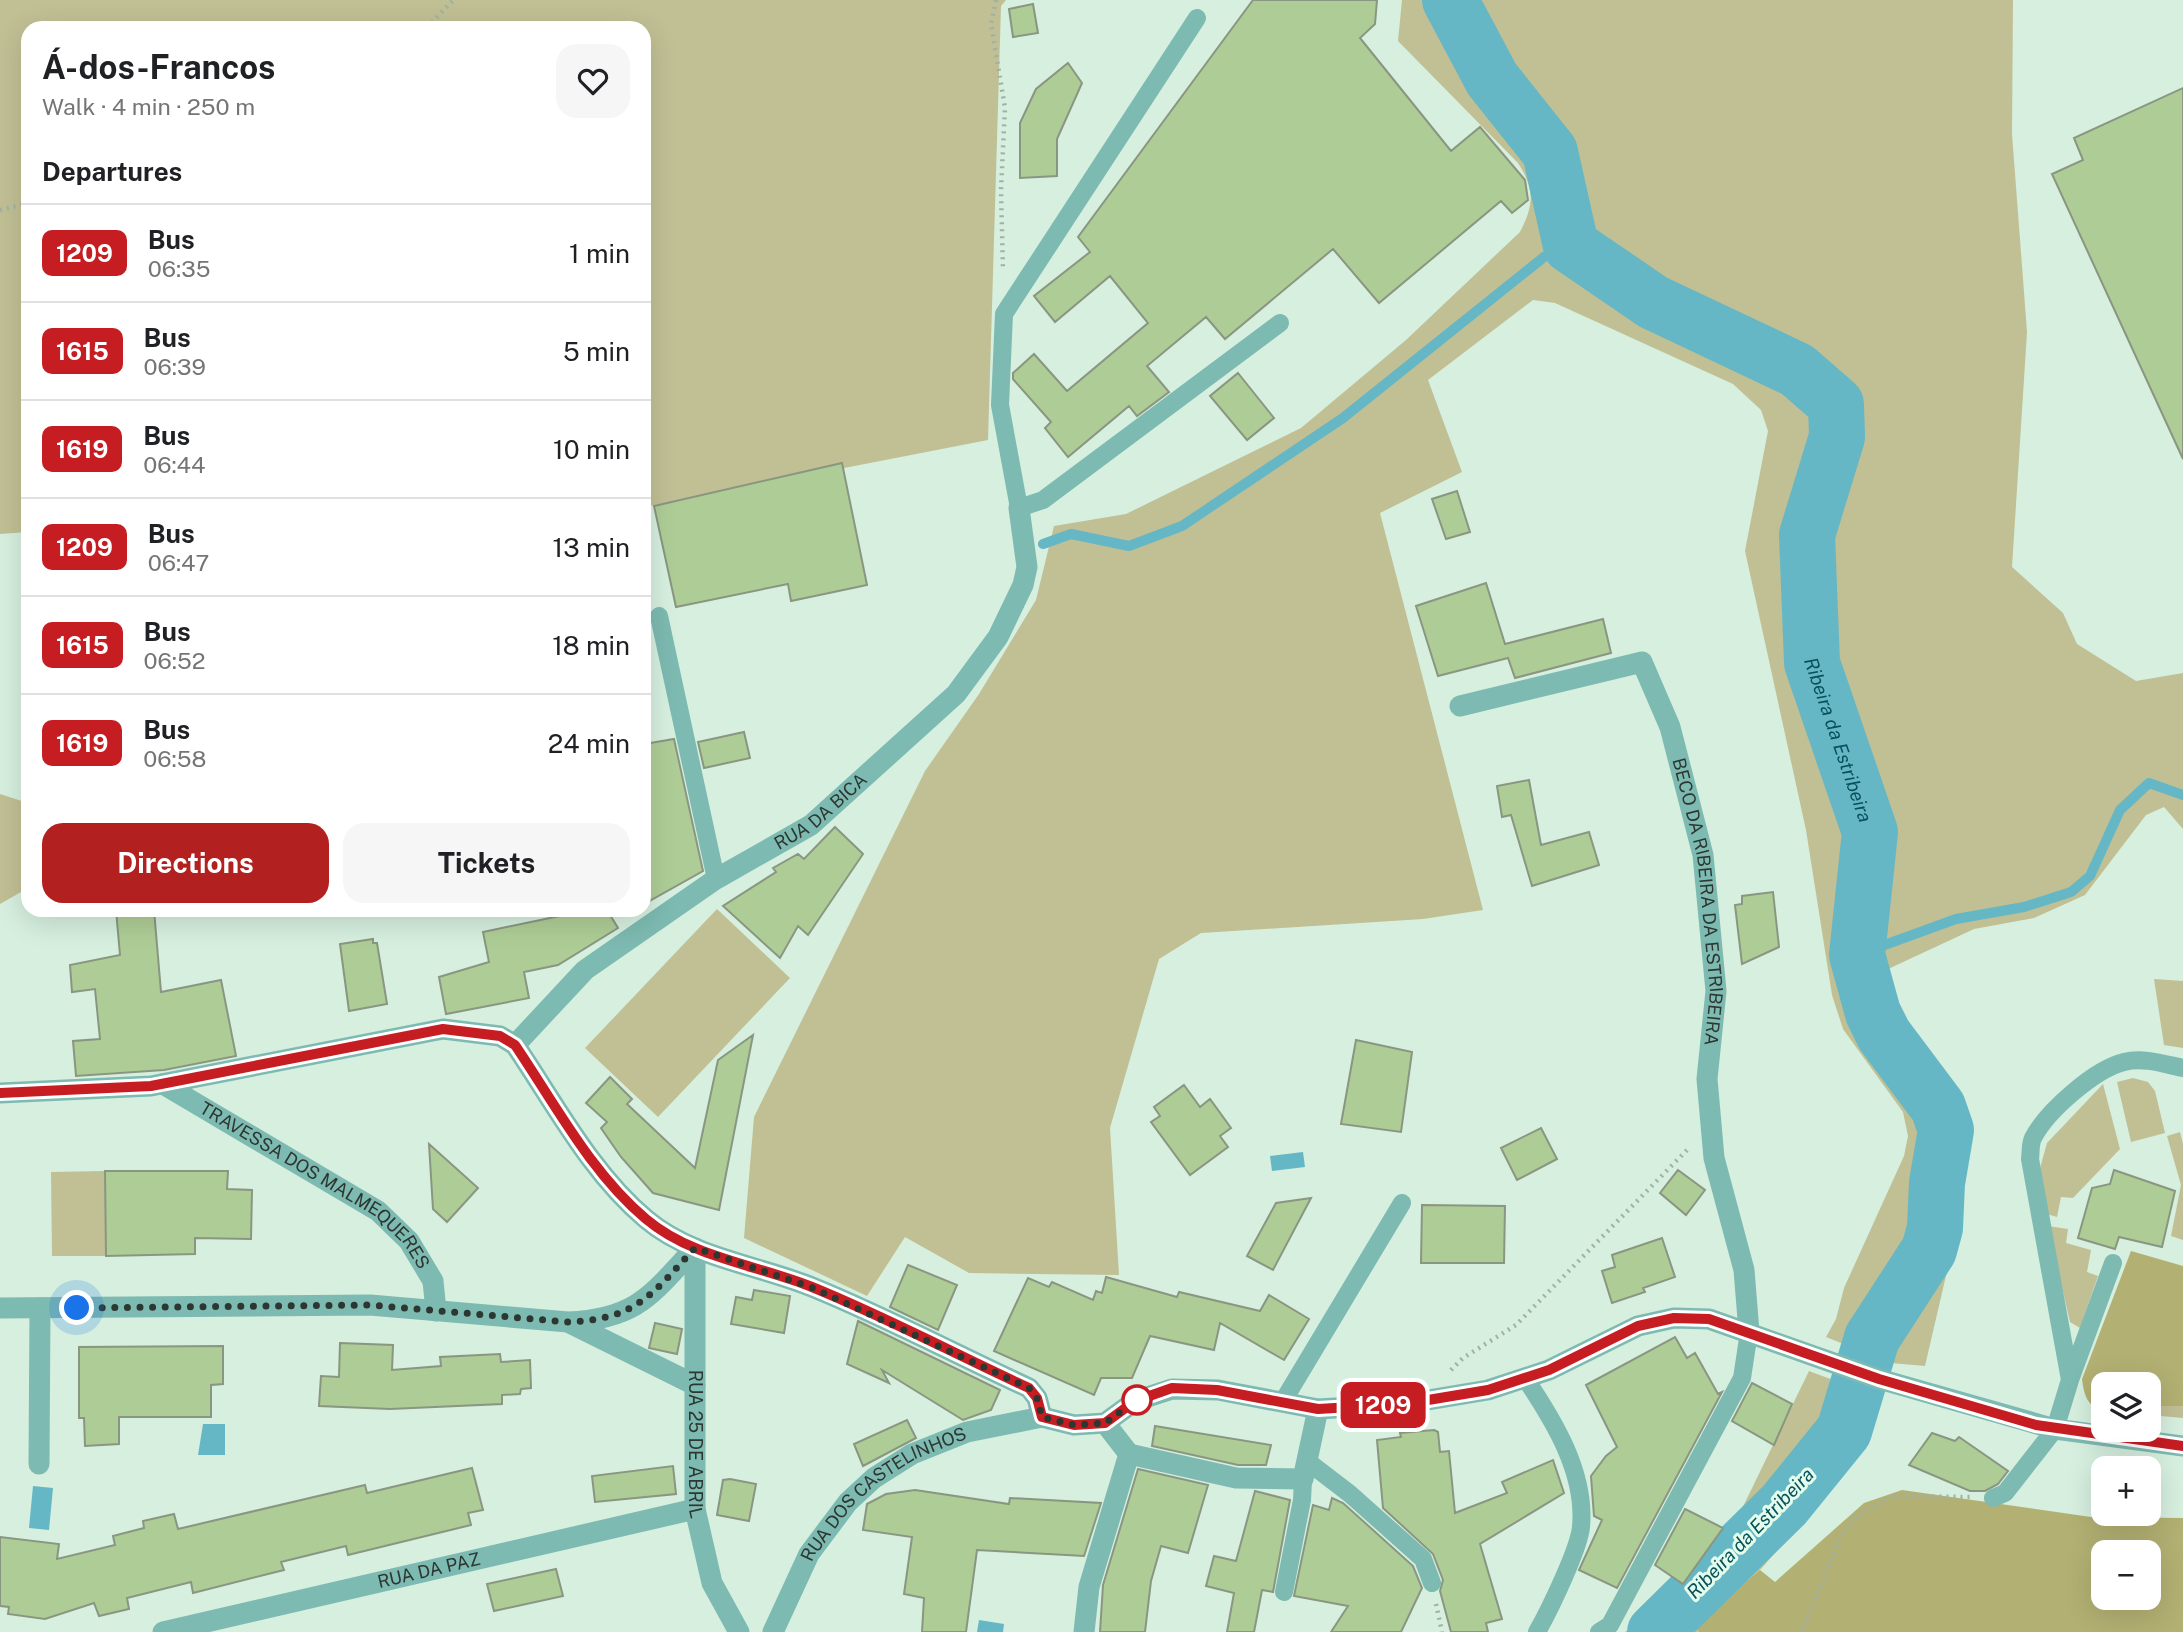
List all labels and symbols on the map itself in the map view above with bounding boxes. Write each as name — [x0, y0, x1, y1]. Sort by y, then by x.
water label: Ribeira da Estribeira — [1800, 654, 1877, 825]
street label: BECO DA RIBEIRA DA ESTRIBEIRA — [1668, 755, 1727, 1047]
street label: RUA DA BICA — [770, 769, 871, 854]
street label: TRAVESSA DOS MALMEQUERES — [196, 1097, 434, 1272]
your location — [59, 1290, 94, 1325]
street label: RUA 25 DE ABRIL — [685, 1370, 708, 1520]
line badge: 1209 — [1334, 1382, 1432, 1428]
unlabelled marker — [1122, 1385, 1152, 1415]
street label: RUA DOS CASTELINHOS — [796, 1422, 969, 1564]
water label: Ribeira da Estribeira — [1682, 1463, 1818, 1603]
street label: RUA DA PAZ — [375, 1548, 482, 1592]

